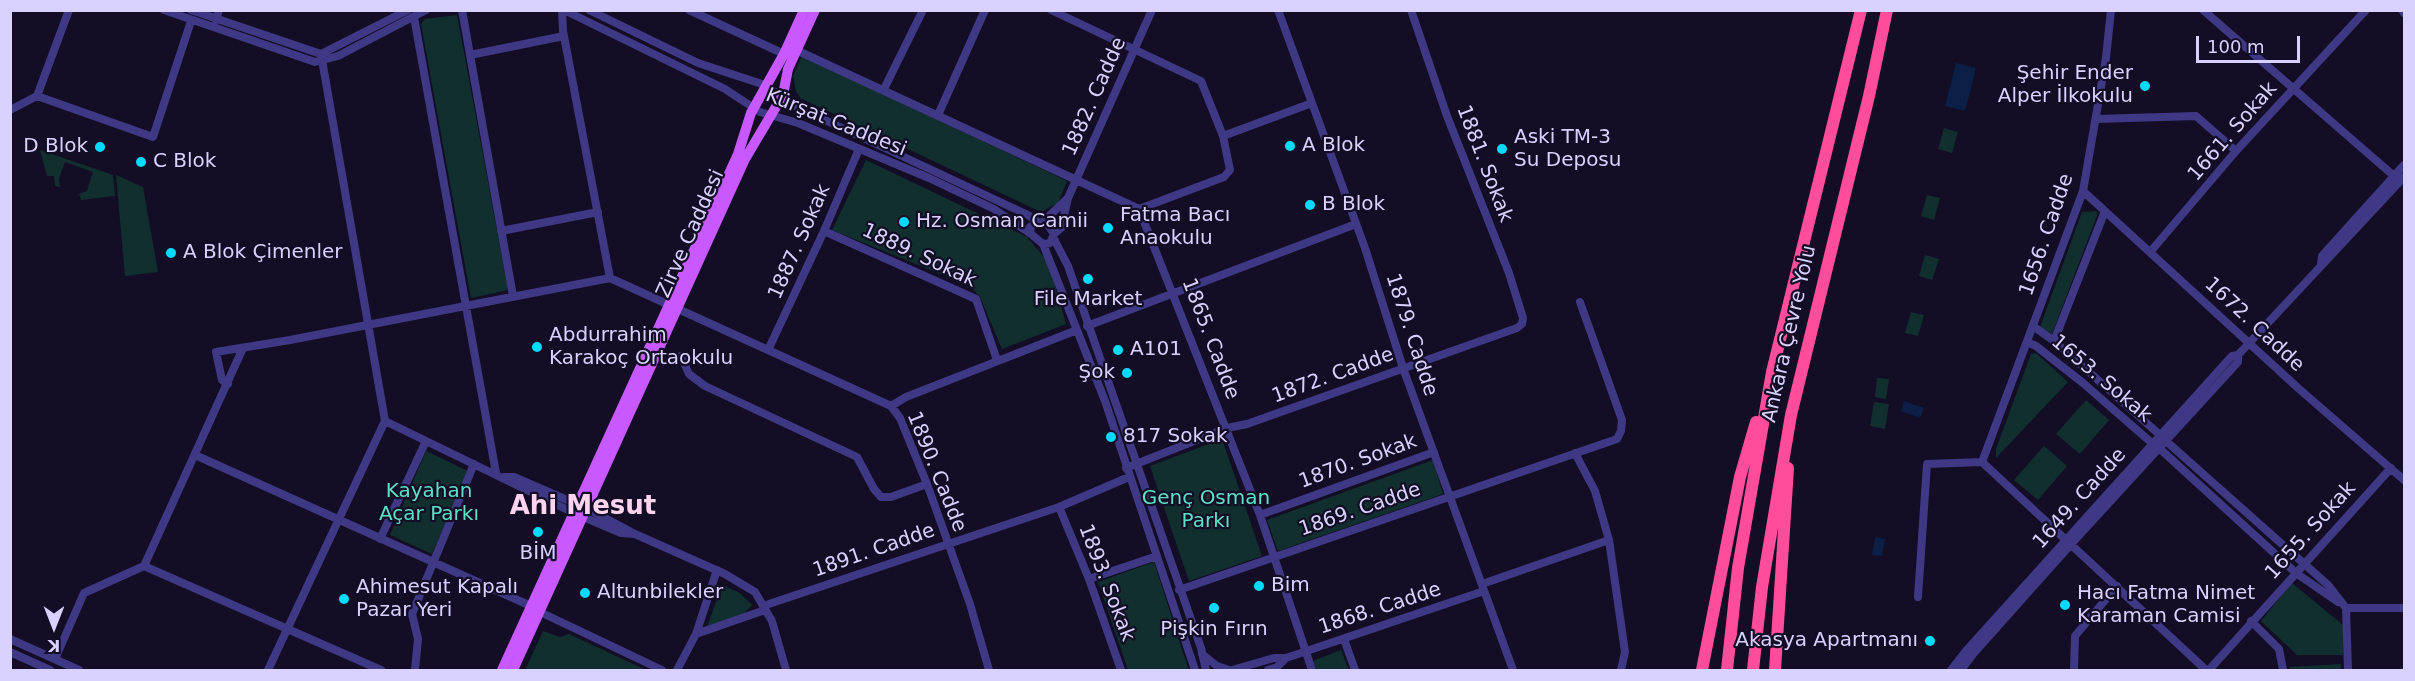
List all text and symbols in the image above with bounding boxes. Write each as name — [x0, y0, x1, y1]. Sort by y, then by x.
scale bar — [2199, 24, 2302, 62]
street label: 1882. Cadde — [1058, 34, 1132, 160]
text: 100 m — [2207, 36, 2265, 57]
place label: Şehir Ender Alper İlkokulu — [1998, 62, 2133, 109]
street label: 1661. Sokak — [2183, 77, 2283, 187]
marker: Şehir Ender Alper İlkokulu — [2138, 79, 2152, 93]
street label: Kürşat Caddesi — [762, 84, 910, 162]
street label: 1881. Sokak — [1451, 102, 1517, 226]
place label: Aski TM-3 Su Deposu — [1514, 126, 1621, 173]
place label: A Blok — [1302, 134, 1365, 158]
place label: D Blok — [23, 135, 88, 159]
marker: A Blok — [1283, 139, 1297, 153]
marker: D Blok — [93, 140, 107, 154]
marker: Aski TM-3 Su Deposu — [1495, 142, 1509, 156]
place label: C Blok — [153, 150, 216, 174]
marker: C Blok — [134, 155, 148, 169]
street label: Zirve Caddesi — [652, 166, 730, 302]
street label: 1656. Cadde — [2015, 171, 2079, 299]
street label: 1887. Sokak — [764, 181, 836, 303]
place label: B Blok — [1322, 193, 1385, 217]
marker: B Blok — [1303, 198, 1317, 212]
place label: Fatma Bacı Anaokulu — [1120, 204, 1230, 251]
place label: Hz. Osman Camii — [916, 210, 1088, 234]
marker: Hz. Osman Camii — [897, 215, 911, 229]
street label: 1889. Sokak — [858, 219, 980, 293]
marker: Fatma Bacı Anaokulu — [1101, 221, 1115, 235]
place label: A Blok Çimenler — [183, 241, 343, 265]
street label: Ankara Çevre Yolu — [1758, 243, 1822, 425]
marker: A Blok Çimenler — [164, 246, 178, 260]
street label: 1879. Cadde — [1380, 271, 1442, 399]
marker: File Market — [1081, 272, 1095, 286]
street label: 1672. Cadde — [2199, 273, 2309, 377]
street label: 1865. Cadde — [1176, 275, 1244, 403]
place label: File Market — [1034, 288, 1142, 312]
place label: Abdurrahim Karakoç Ortaokulu — [549, 324, 733, 371]
street label: 1653. Sokak — [2046, 330, 2156, 428]
place label: A101 — [1130, 338, 1182, 362]
marker: Abdurrahim Karakoç Ortaokulu — [530, 340, 544, 354]
marker: A101 — [1111, 343, 1125, 357]
street label: 1872. Cadde — [1269, 343, 1397, 409]
place label: Şok — [1078, 361, 1115, 385]
marker: Şok — [1120, 366, 1134, 380]
street label: 1890. Cadde — [901, 408, 971, 536]
place label: 817 Sokak — [1123, 425, 1228, 449]
marker: 817 Sokak — [1104, 430, 1118, 444]
street label: 1870. Sokak — [1296, 430, 1420, 494]
street label: 1649. Cadde — [2028, 444, 2132, 554]
street label: 1655. Sokak — [2261, 477, 2361, 585]
street label: 1869. Cadde — [1296, 478, 1424, 542]
park label: Kayahan Açar Parkı — [379, 480, 479, 527]
park label: Genç Osman Parkı — [1142, 487, 1270, 534]
district label: Ahi Mesut — [510, 491, 656, 523]
street label: 1891. Cadde — [810, 519, 938, 583]
street label: 1893. Sokak — [1073, 521, 1139, 645]
marker: BİM — [531, 525, 545, 539]
place label: BİM — [520, 542, 556, 566]
place label: Bim — [1271, 574, 1310, 598]
place label: Ahimesut Kapalı Pazar Yeri — [356, 576, 518, 623]
street label: 1868. Cadde — [1316, 578, 1444, 640]
marker: Bim — [1252, 579, 1266, 593]
place label: Altunbilekler — [597, 581, 723, 605]
place label: Hacı Fatma Nimet Karaman Camisi — [2077, 582, 2255, 629]
marker: Altunbilekler — [578, 586, 592, 600]
marker: Ahimesut Kapalı Pazar Yeri — [337, 592, 351, 606]
north arrow — [24, 597, 84, 657]
marker: Hacı Fatma Nimet Karaman Camisi — [2058, 598, 2072, 612]
marker: Pişkin Fırın — [1207, 601, 1221, 615]
place label: Pişkin Fırın — [1160, 618, 1268, 642]
place label: Akasya Apartmanı — [1735, 629, 1918, 653]
marker: Akasya Apartmanı — [1923, 634, 1937, 648]
text: K — [48, 636, 60, 655]

